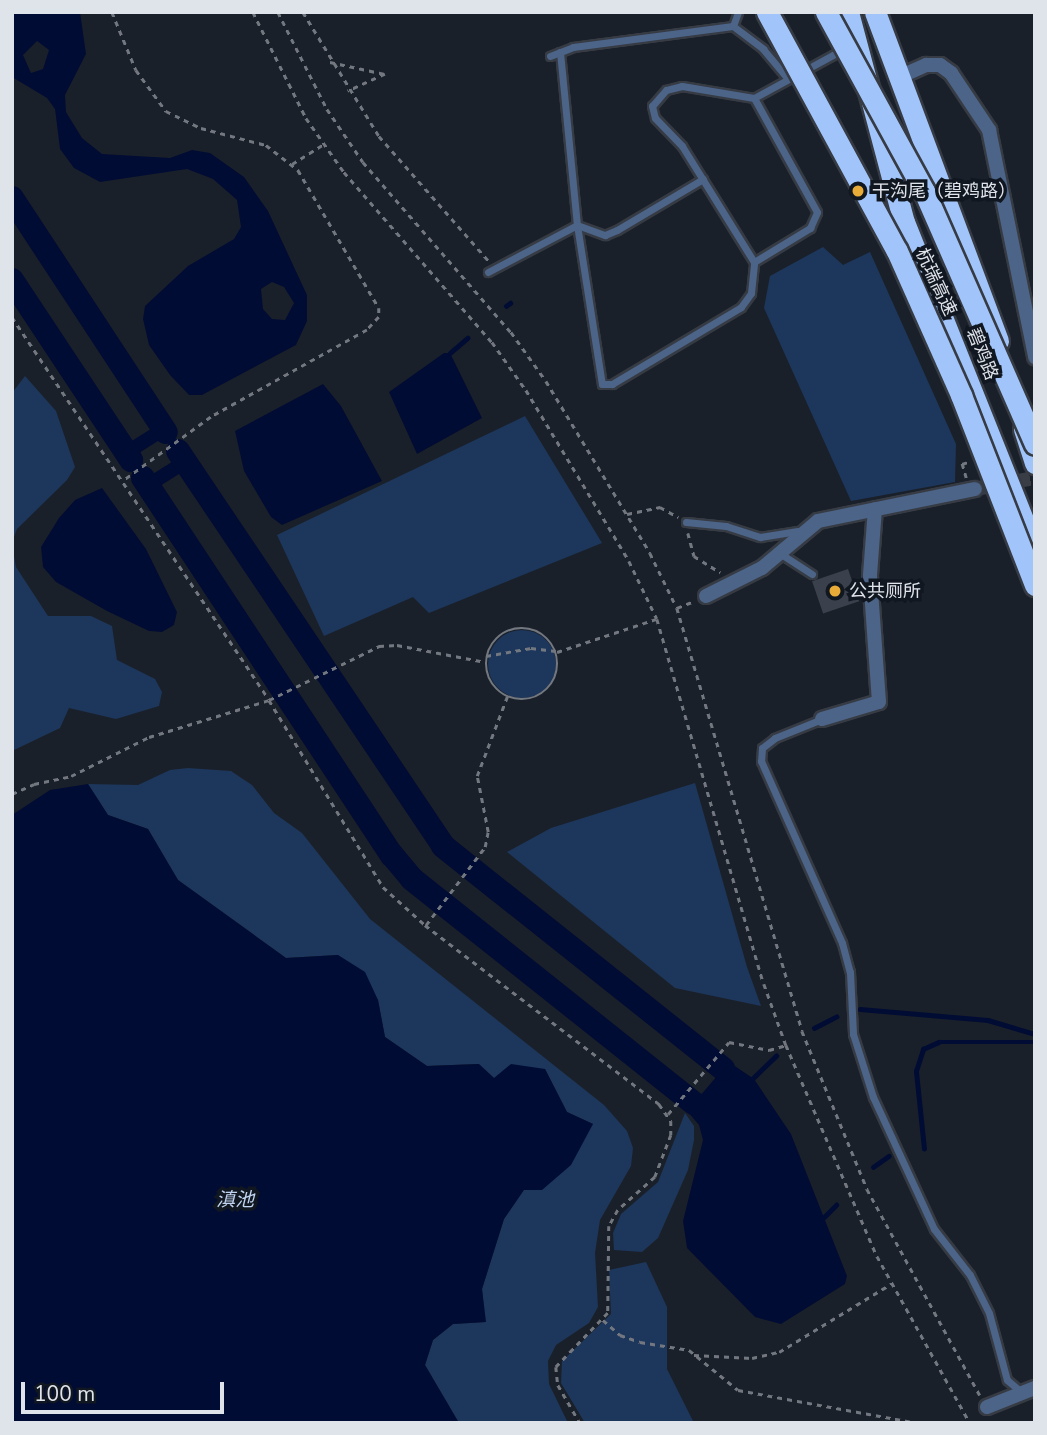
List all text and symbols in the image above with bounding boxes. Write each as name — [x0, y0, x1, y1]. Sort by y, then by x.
place label: 干沟尾（碧鸡路） — [872, 180, 1016, 202]
marker: 干沟尾（碧鸡路） — [850, 183, 866, 199]
street label: 杭瑞高速 — [911, 245, 961, 319]
street label: 碧鸡路 — [962, 325, 1002, 383]
place label: 公共厕所 — [849, 580, 921, 602]
marker: 公共厕所 — [827, 583, 843, 599]
water label: 滇池 — [216, 1190, 254, 1212]
scale bar — [24, 1368, 228, 1412]
text: 100 m — [34, 1380, 95, 1408]

